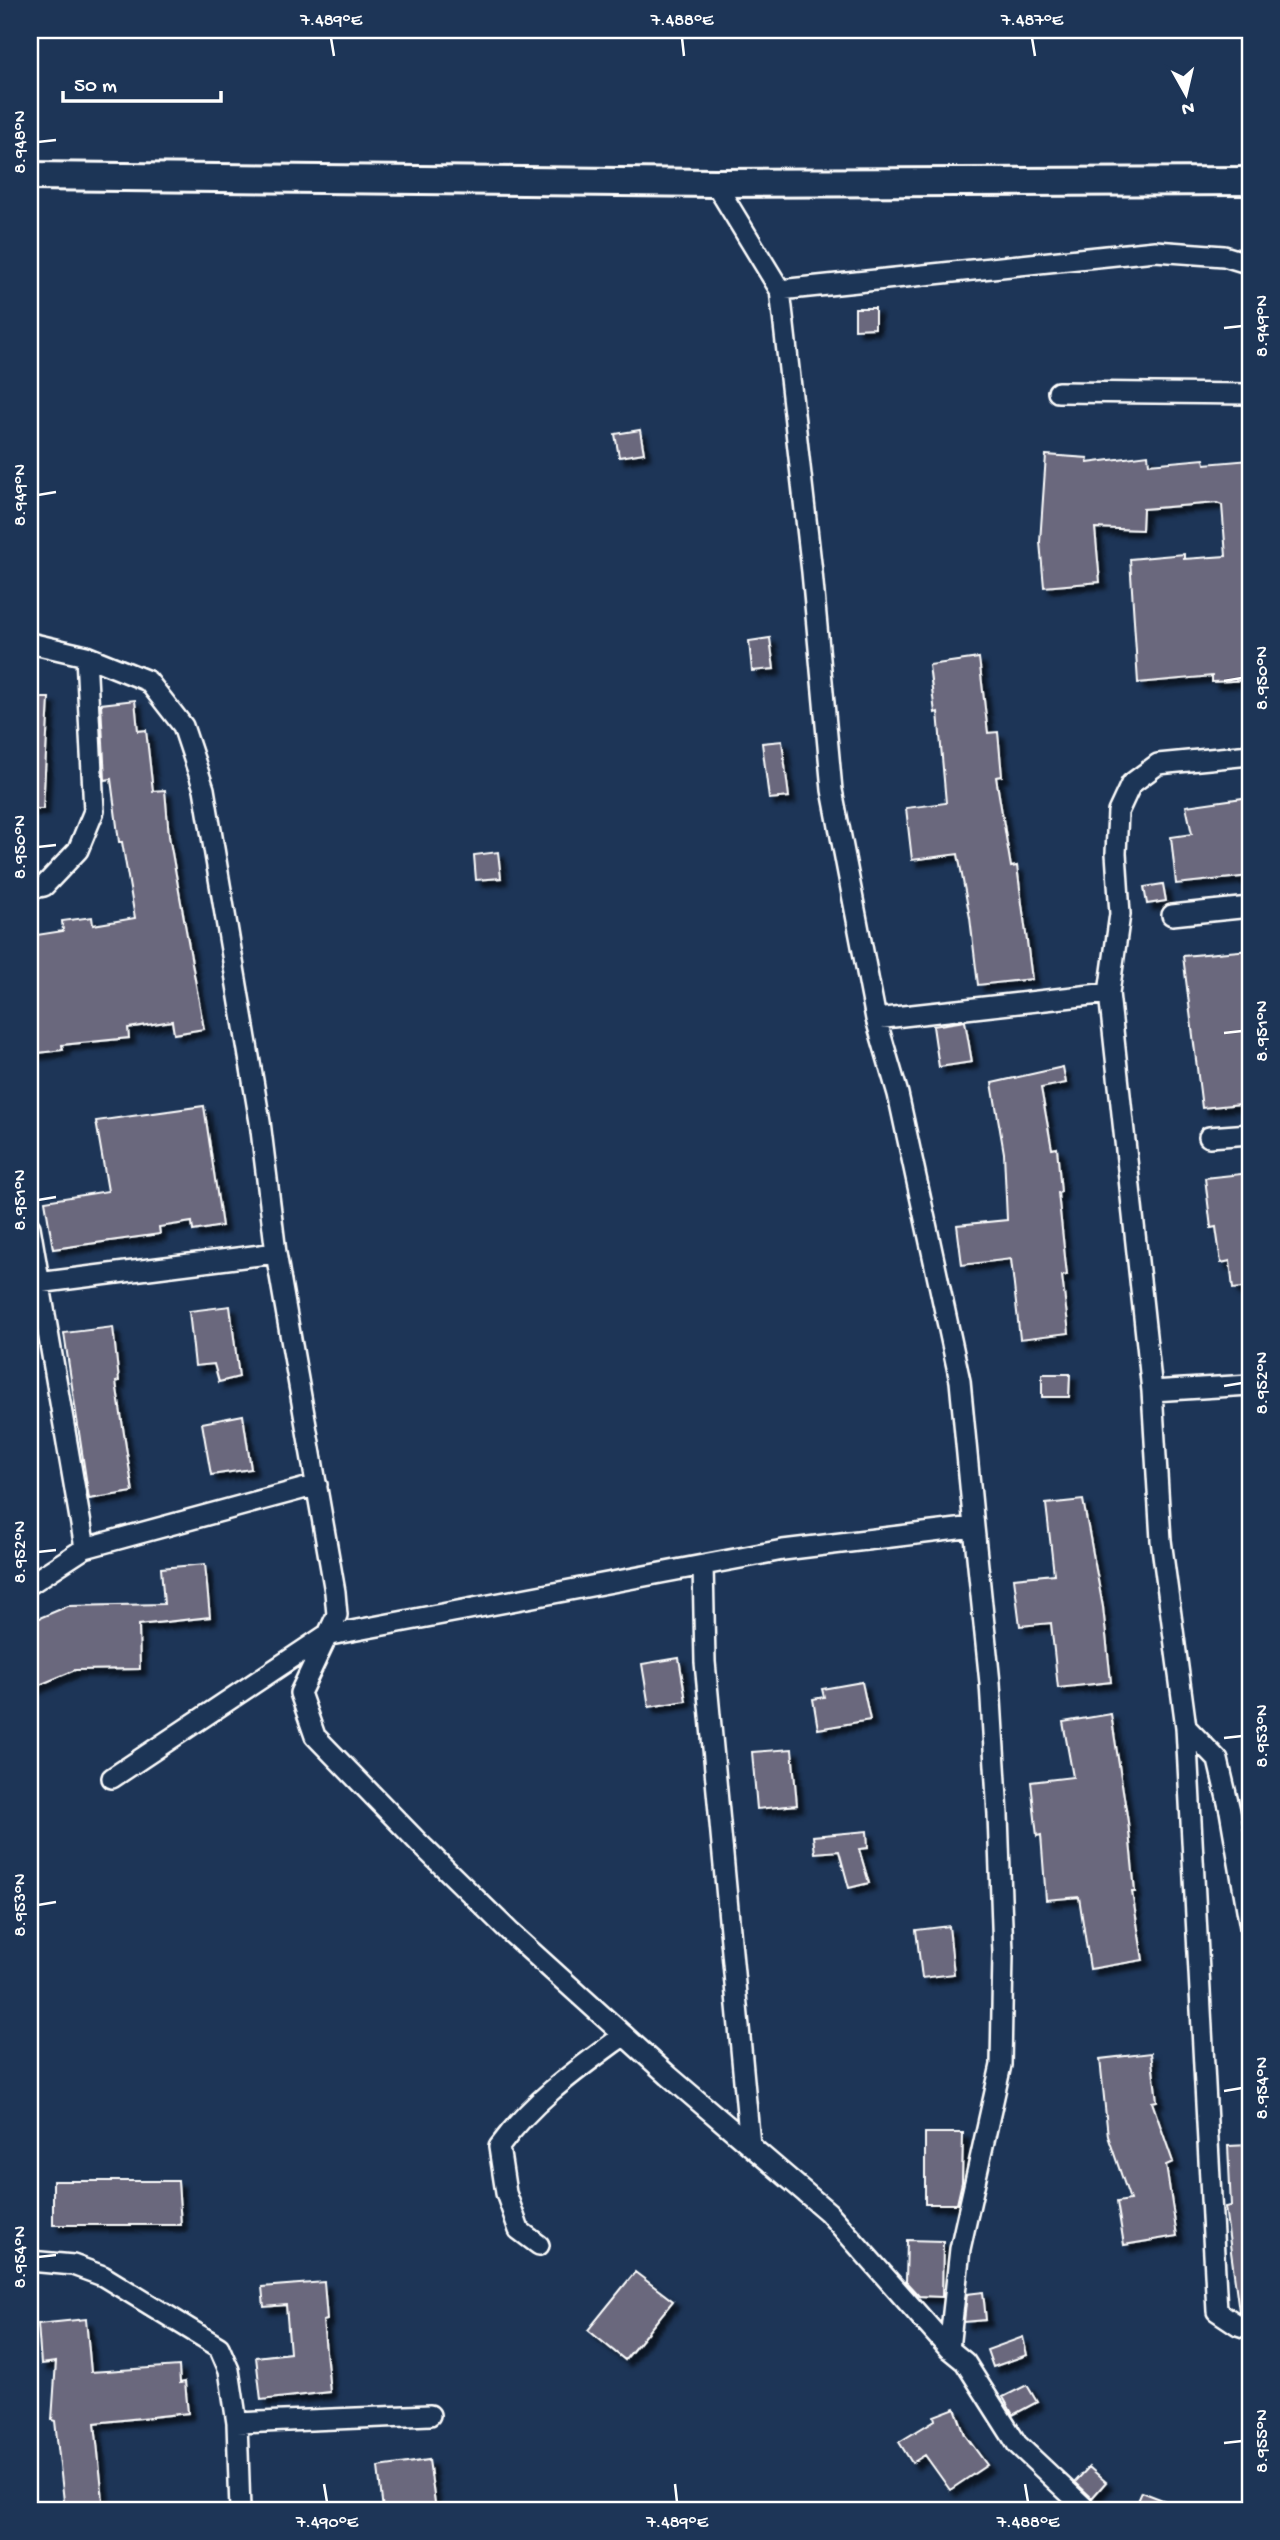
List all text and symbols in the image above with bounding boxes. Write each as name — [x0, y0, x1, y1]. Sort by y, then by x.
text: 7.489°E — [299, 11, 363, 32]
text: 7.488°E — [650, 11, 714, 32]
text: 7.487°E — [1000, 11, 1064, 32]
scale bar — [63, 60, 220, 104]
north arrow — [1150, 60, 1220, 130]
text: 50 m — [74, 75, 117, 100]
text: N — [1180, 95, 1196, 120]
text: 8.948°N — [11, 111, 32, 173]
text: 8.949°N — [1253, 295, 1274, 357]
text: 8.949°N — [11, 464, 32, 526]
text: 8.950°N — [1253, 646, 1274, 710]
text: 8.950°N — [11, 815, 32, 879]
text: 8.951°N — [1253, 1000, 1274, 1062]
text: 8.951°N — [11, 1169, 32, 1231]
text: 8.952°N — [1253, 1352, 1274, 1414]
text: 8.952°N — [11, 1521, 32, 1583]
text: 8.953°N — [1253, 1704, 1274, 1768]
text: 8.953°N — [11, 1873, 32, 1937]
text: 8.954°N — [1253, 2057, 1274, 2119]
text: 8.954°N — [11, 2226, 32, 2288]
text: 8.955°N — [1253, 2409, 1274, 2473]
text: 7.490°E — [295, 2513, 359, 2534]
text: 7.489°E — [645, 2513, 709, 2534]
text: 7.488°E — [996, 2513, 1060, 2534]

